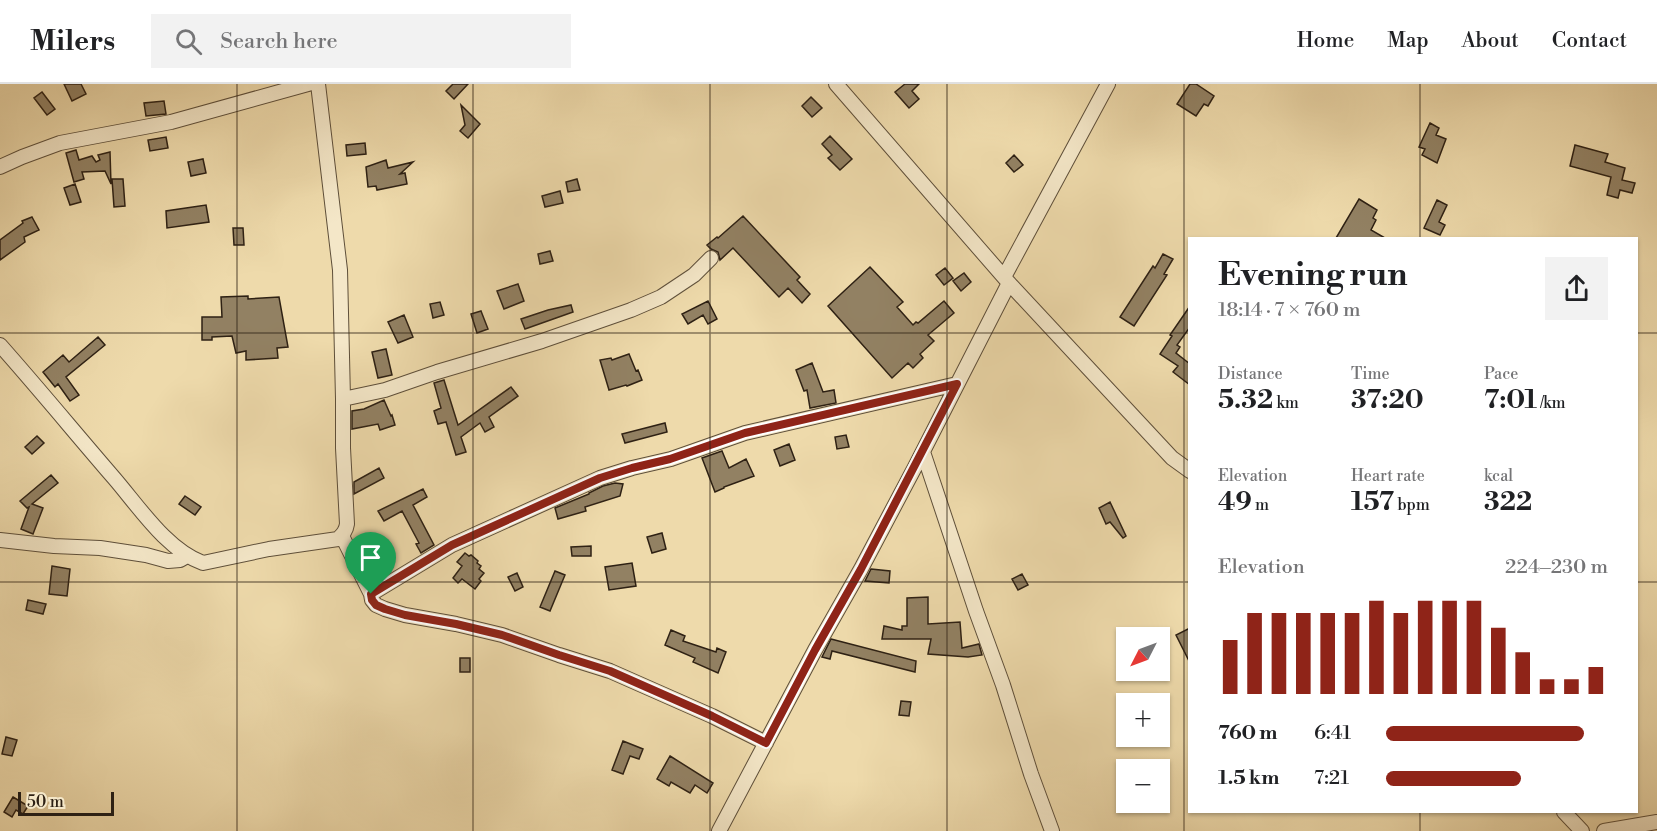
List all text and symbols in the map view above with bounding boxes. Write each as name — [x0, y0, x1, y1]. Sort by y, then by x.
search box — [151, 14, 571, 68]
text: Milers — [30, 24, 115, 59]
icon: search — [172, 25, 205, 58]
text: Search here — [220, 28, 338, 55]
text: Home — [1297, 28, 1354, 54]
text: Map — [1387, 28, 1429, 54]
text: About — [1462, 28, 1519, 54]
text: Contact — [1552, 28, 1627, 54]
text: Evening run — [1218, 255, 1407, 296]
button: share — [1545, 257, 1608, 320]
text: 18:14 · 7 × 760 m — [1218, 298, 1361, 323]
text: Distance — [1218, 364, 1283, 384]
text: Time — [1351, 364, 1390, 384]
text: Pace — [1484, 364, 1518, 384]
text: 5.32 — [1218, 384, 1273, 416]
text: 37:20 — [1351, 384, 1424, 416]
text: 7:01 — [1484, 384, 1537, 416]
text: km — [1273, 393, 1299, 413]
text: /km — [1537, 393, 1566, 413]
text: Elevation — [1218, 466, 1287, 486]
text: Heart rate — [1351, 466, 1425, 486]
text: kcal — [1484, 466, 1513, 486]
text: 49 — [1218, 486, 1252, 518]
text: 157 — [1351, 486, 1394, 518]
text: 322 — [1484, 486, 1532, 518]
text: m — [1252, 495, 1269, 515]
text: bpm — [1394, 495, 1430, 515]
pin — [345, 532, 396, 594]
icon: arrive — [354, 541, 387, 574]
text: Elevation — [1218, 555, 1305, 580]
text: 224–230 m — [1505, 555, 1608, 580]
north arrow — [1116, 627, 1170, 681]
map controls — [1116, 627, 1170, 813]
button: + — [1116, 693, 1170, 747]
text: 760 m — [1218, 721, 1277, 746]
text: 6:41 — [1314, 721, 1351, 746]
button: − — [1116, 759, 1170, 813]
text: 1.5 km — [1218, 766, 1279, 791]
text: 7:21 — [1314, 766, 1349, 791]
scale bar — [18, 789, 114, 816]
text: 50 m — [27, 792, 64, 812]

